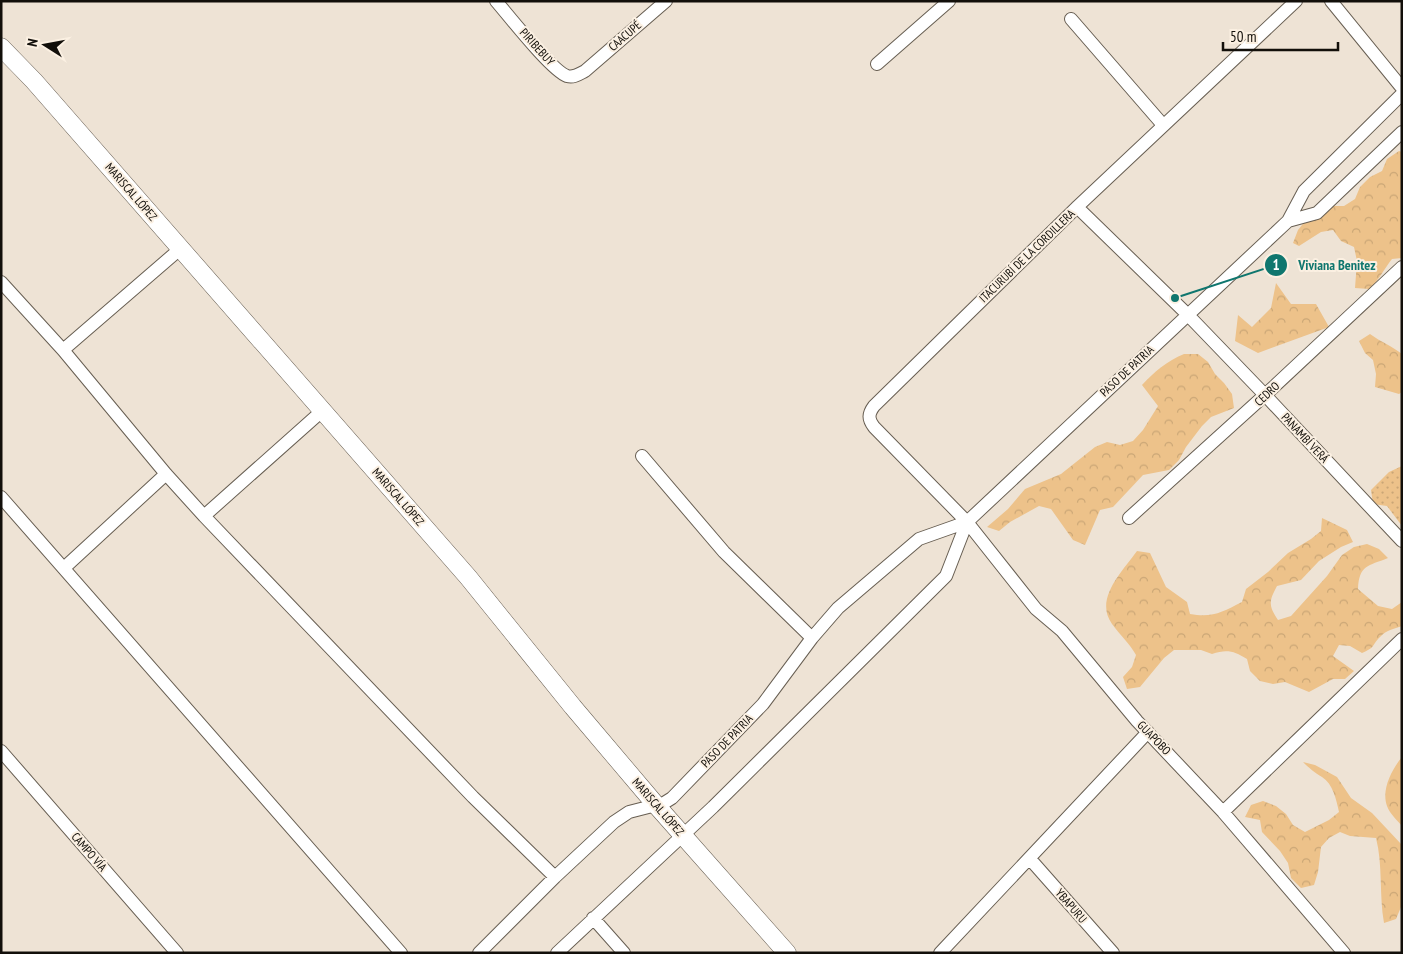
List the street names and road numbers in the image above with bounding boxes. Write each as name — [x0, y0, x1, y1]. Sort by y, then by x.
street label: CAACUPÉ — [605, 17, 644, 54]
street label: PIRIBEBUY — [517, 25, 558, 69]
street label: MARISCAL LÓPEZ — [102, 160, 161, 224]
street label: ITACURUBÍ DE LA CORDILLERA — [976, 206, 1078, 305]
street label: PASO DE PATRIA — [1097, 342, 1157, 399]
street label: CEDRO — [1251, 378, 1283, 409]
street label: PANAMBÍ VERÁ — [1278, 410, 1332, 466]
street label: MARISCAL LÓPEZ — [369, 465, 428, 529]
street label: PASO DE PATRIA — [698, 711, 756, 770]
street label: GUAPOBO — [1134, 717, 1175, 758]
street label: MARISCAL LÓPEZ — [629, 775, 688, 839]
street label: CAMPO VÍA — [68, 829, 111, 874]
street label: YBAPURU — [1052, 885, 1090, 926]

